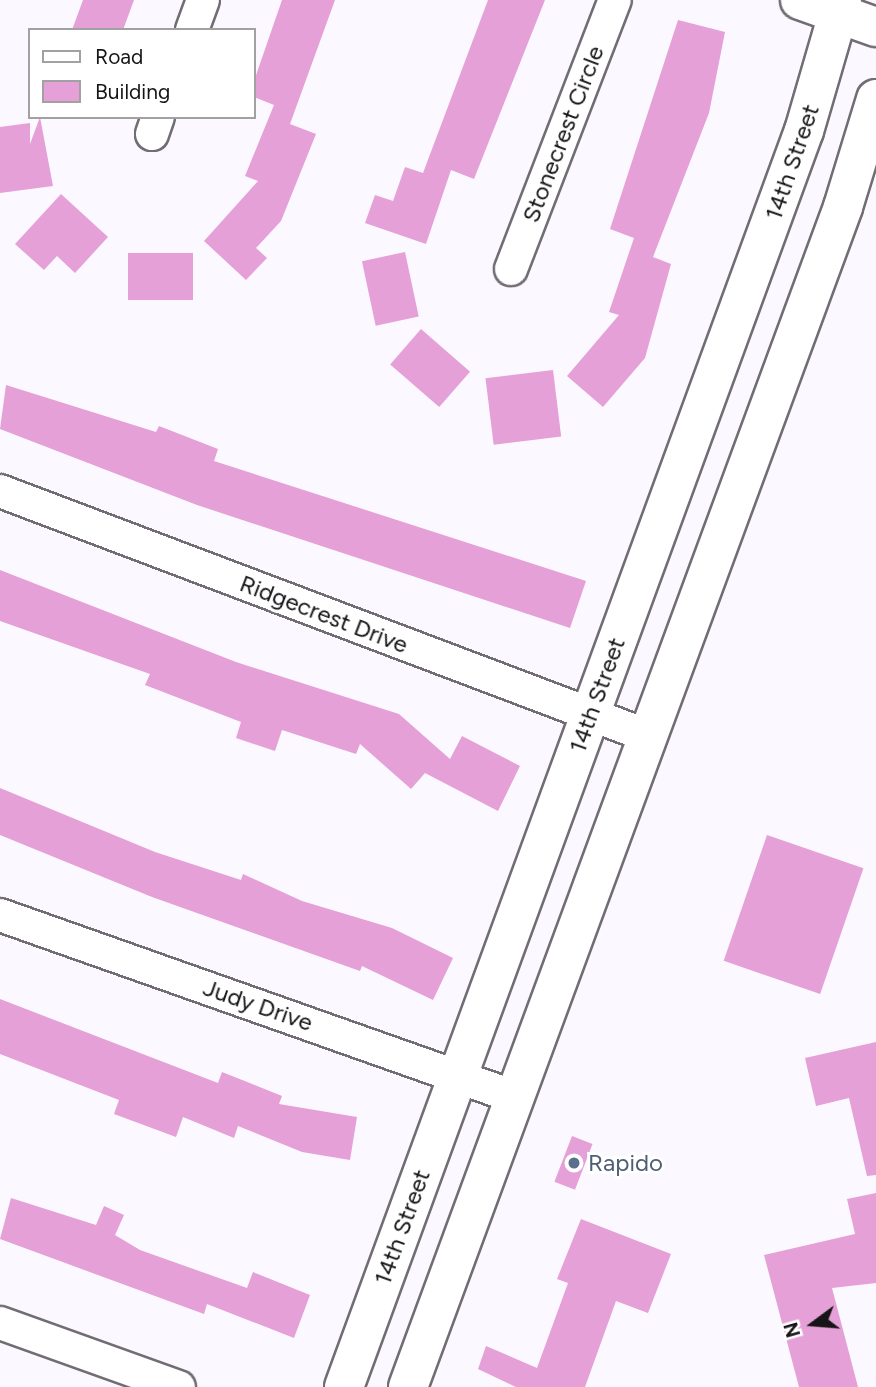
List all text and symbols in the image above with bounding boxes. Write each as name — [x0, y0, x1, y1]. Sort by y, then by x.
legend — [28, 28, 256, 119]
street label: Stonecrest Circle — [516, 42, 610, 226]
text: Road — [95, 44, 143, 69]
text: Building — [95, 79, 170, 104]
street label: 14th Street — [759, 100, 825, 224]
street label: Ridgecrest Drive — [236, 569, 412, 659]
street label: 14th Street — [563, 634, 631, 756]
street label: Judy Drive — [199, 973, 317, 1037]
place label: Rapido — [588, 1149, 663, 1177]
marker: Rapido — [566, 1155, 582, 1171]
street label: 14th Street — [368, 1166, 436, 1288]
north arrow — [778, 1289, 848, 1359]
text: N — [779, 1320, 805, 1340]

